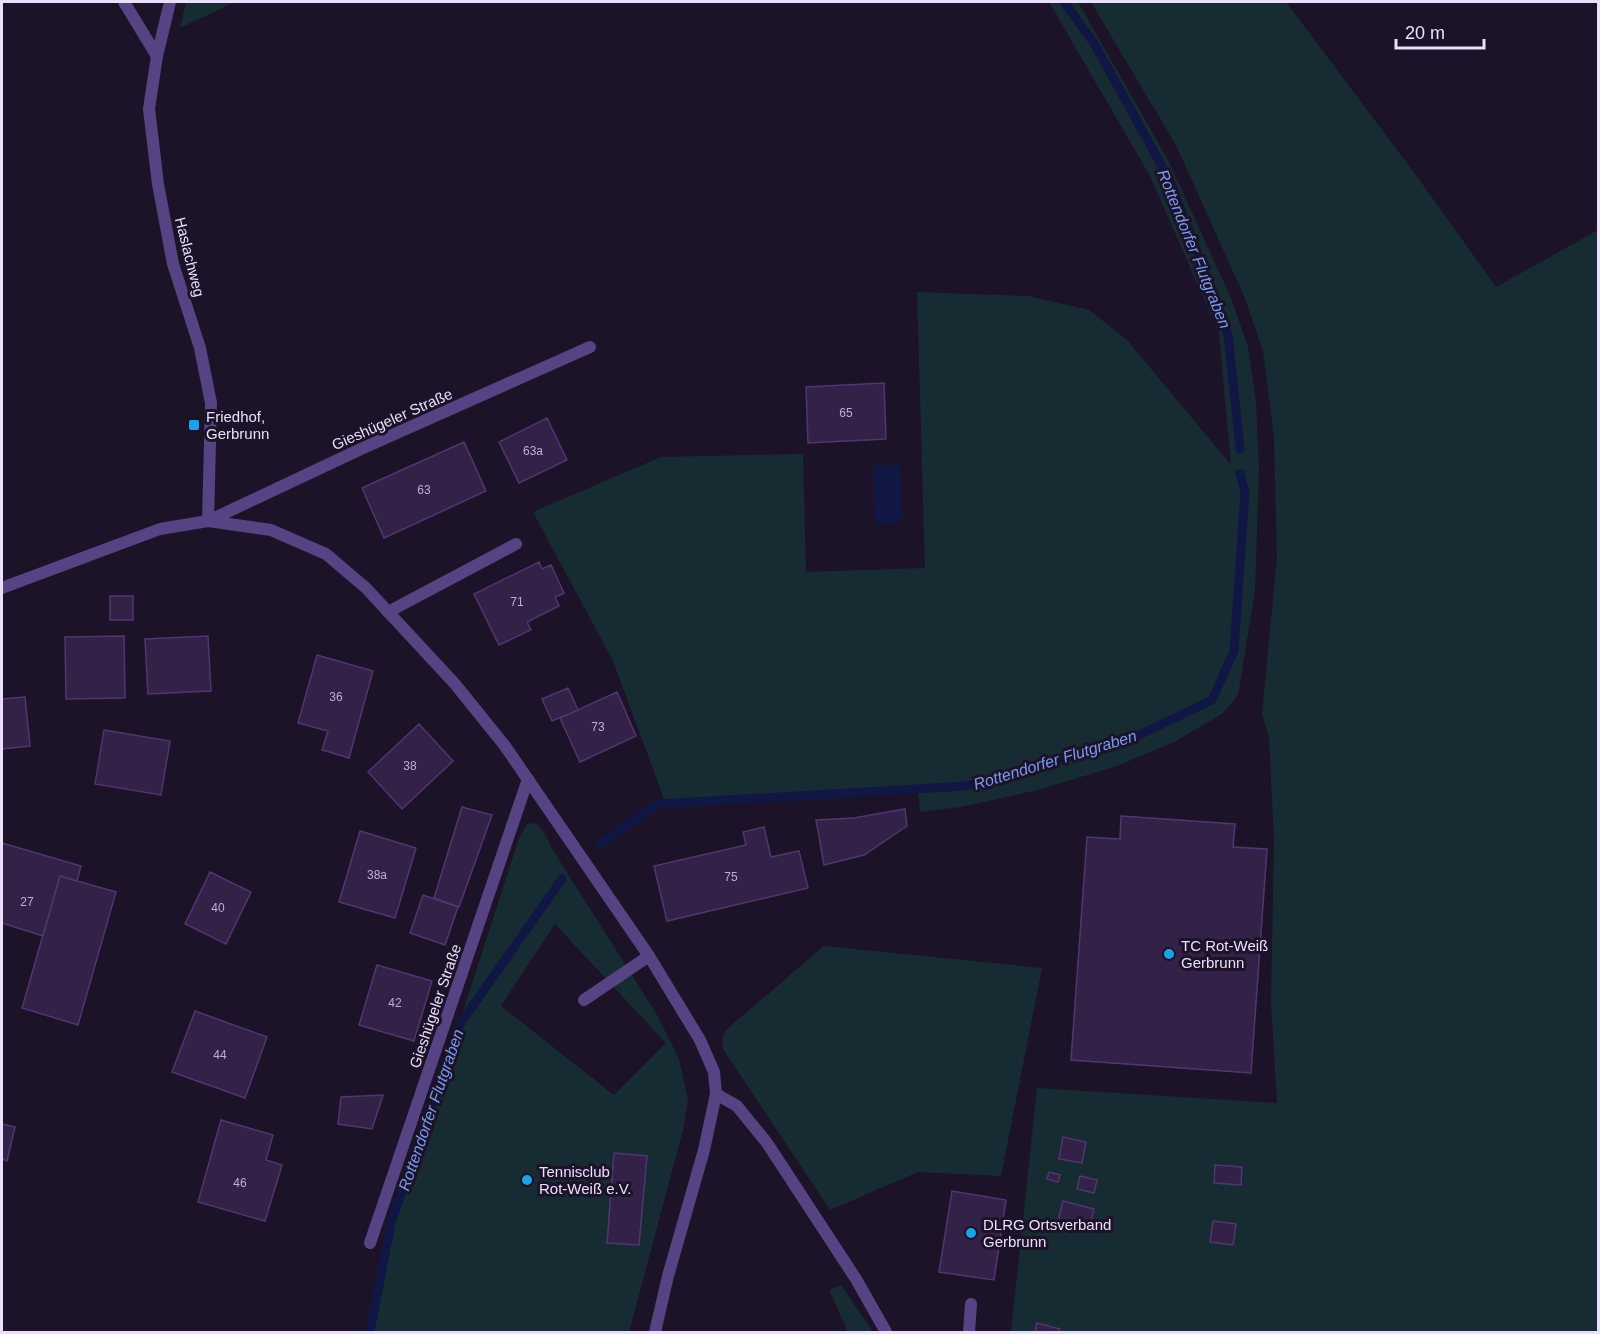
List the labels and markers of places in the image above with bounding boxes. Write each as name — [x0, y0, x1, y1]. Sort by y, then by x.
place label: Friedhof, Gerbrunn — [206, 408, 269, 442]
marker: Friedhof, Gerbrunn — [187, 418, 201, 432]
place label: TC Rot-Weiß Gerbrunn — [1181, 937, 1268, 971]
marker: TC Rot-Weiß Gerbrunn — [1162, 947, 1176, 961]
place label: Tennisclub Rot-Weiß e.V. — [539, 1163, 632, 1197]
marker: Tennisclub Rot-Weiß e.V. — [520, 1173, 534, 1187]
place label: DLRG Ortsverband Gerbrunn — [983, 1216, 1111, 1250]
marker: DLRG Ortsverband Gerbrunn — [964, 1226, 978, 1240]

